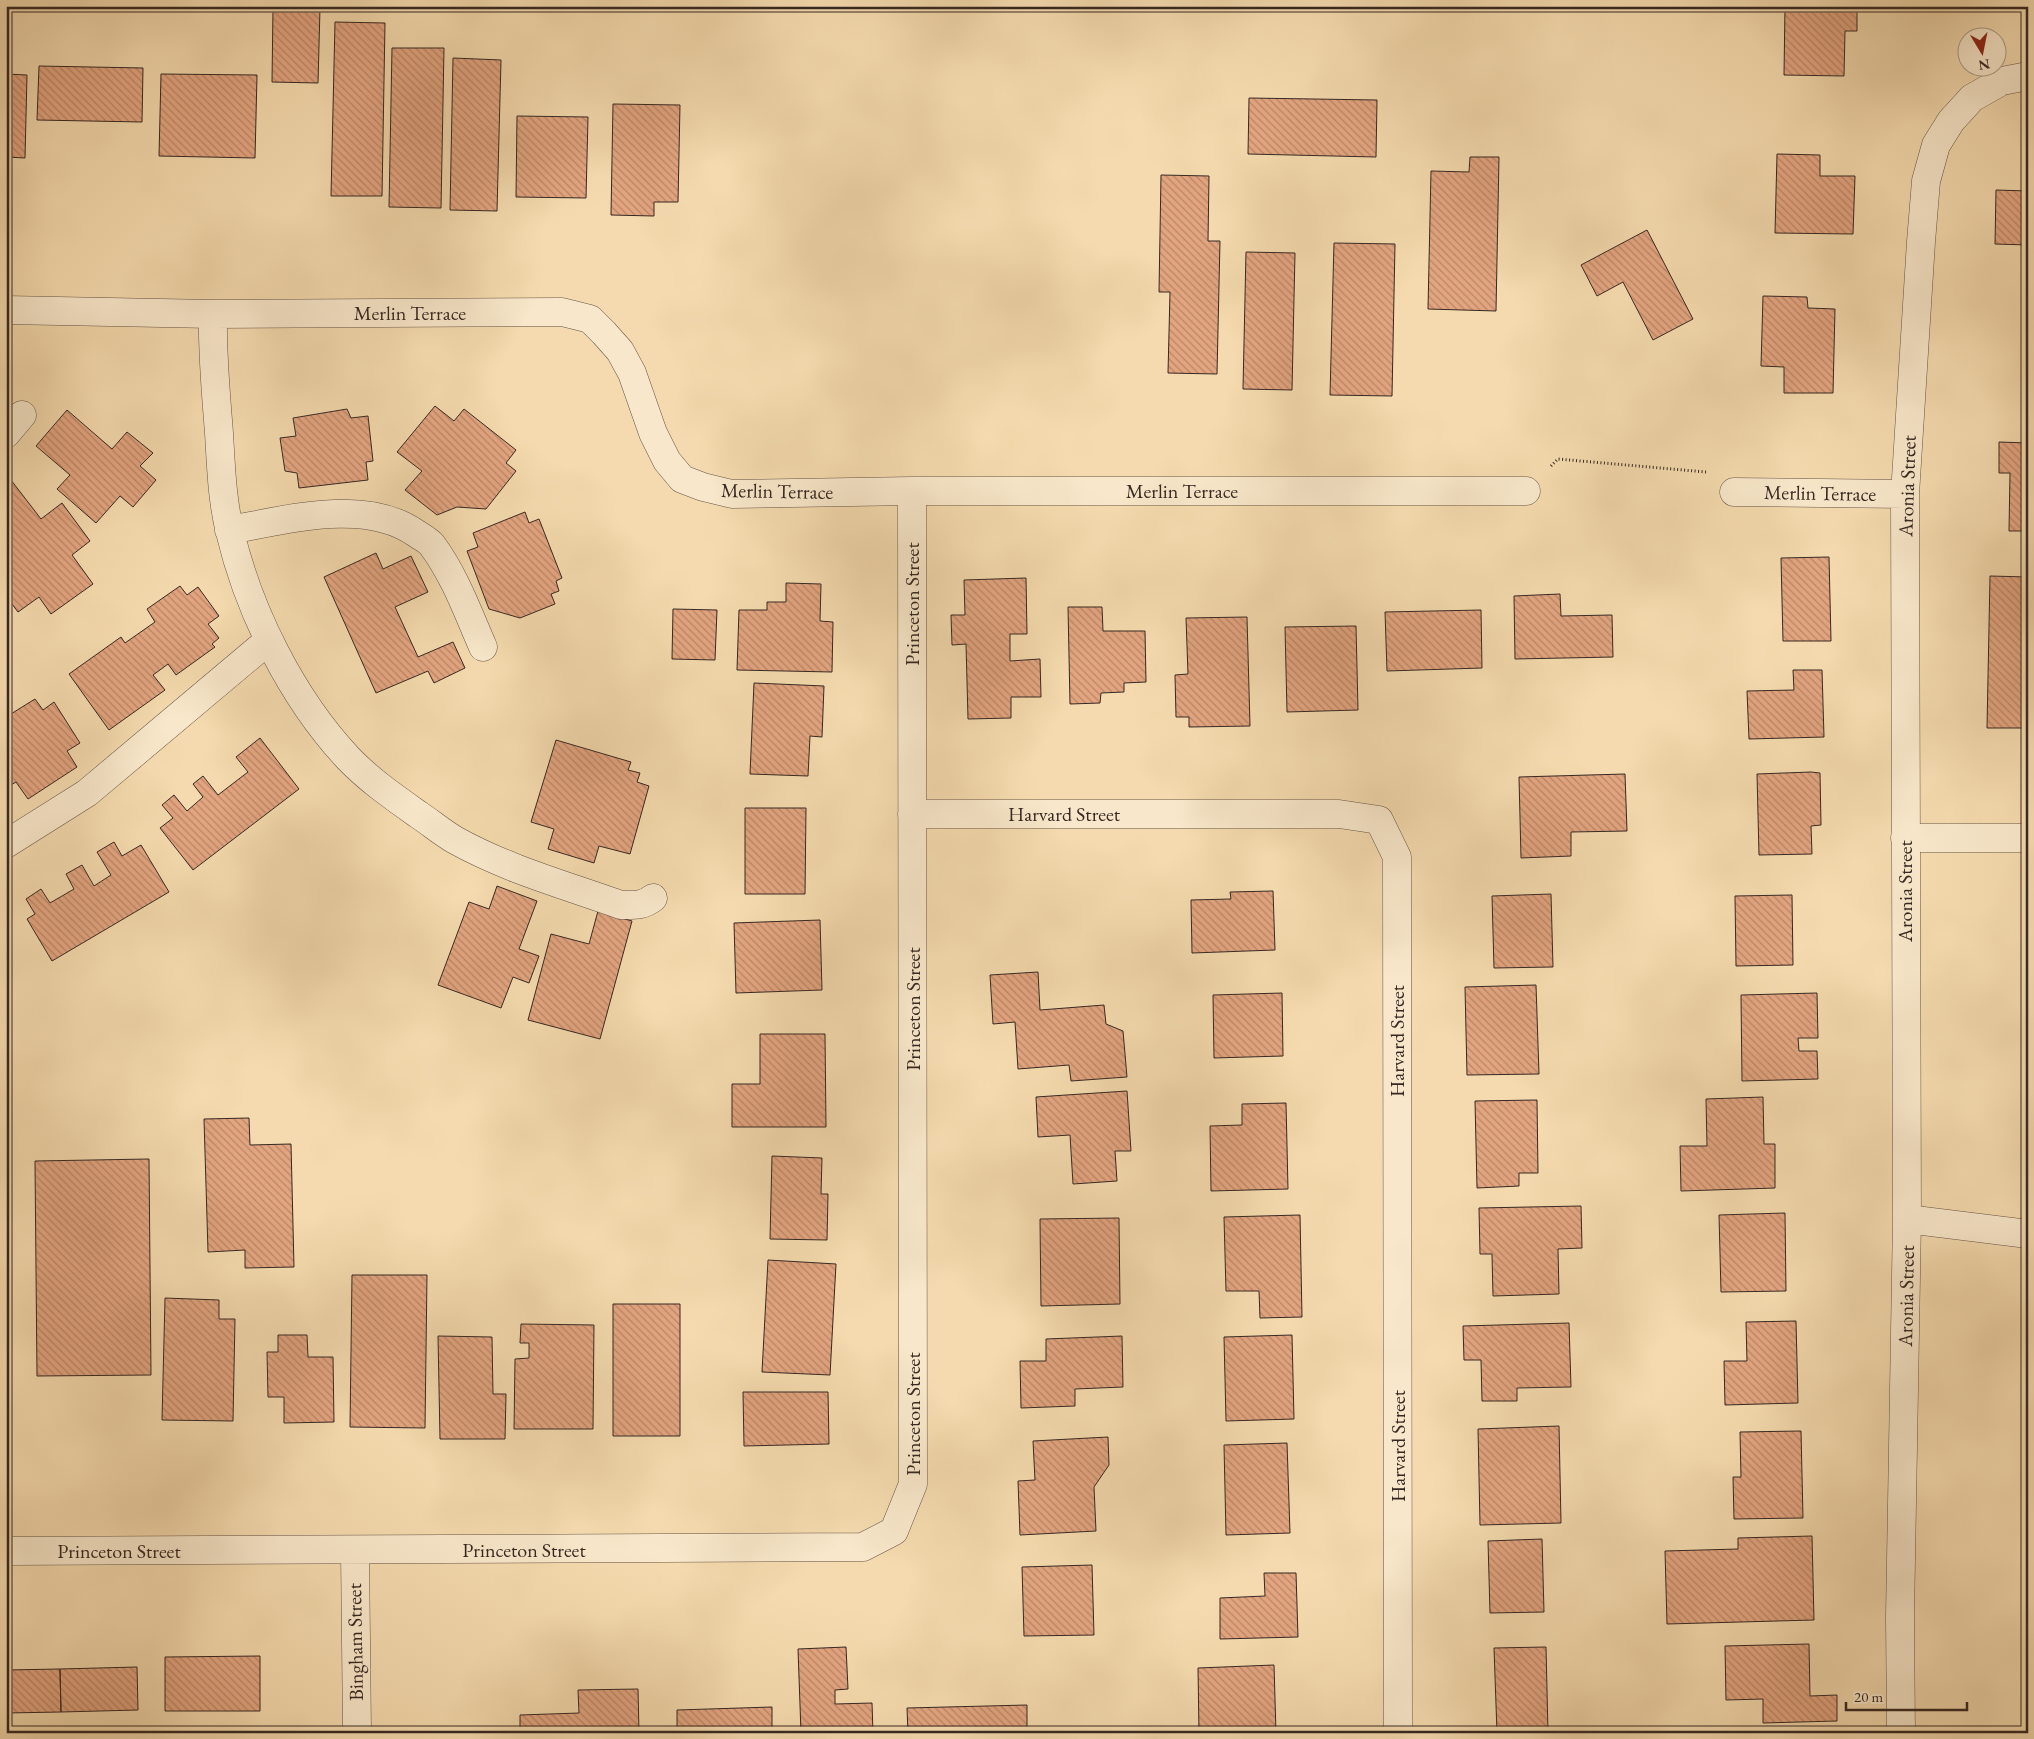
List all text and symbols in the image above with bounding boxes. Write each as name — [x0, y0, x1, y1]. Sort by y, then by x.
north arrow — [1956, 28, 2006, 78]
text: N — [1976, 55, 1991, 75]
street label: Merlin Terrace — [354, 300, 466, 326]
street label: Aronia Street — [1892, 434, 1922, 538]
street label: Merlin Terrace — [721, 477, 834, 505]
street label: Merlin Terrace — [1126, 478, 1238, 504]
street label: Merlin Terrace — [1764, 479, 1877, 507]
street label: Princeton Street — [899, 542, 925, 666]
street label: Harvard Street — [1008, 801, 1121, 827]
street label: Aronia Street — [1892, 839, 1918, 943]
street label: Princeton Street — [900, 947, 926, 1071]
street label: Harvard Street — [1384, 984, 1410, 1097]
street label: Aronia Street — [1892, 1244, 1920, 1348]
street label: Princeton Street — [900, 1352, 926, 1476]
street label: Harvard Street — [1385, 1389, 1411, 1502]
street label: Princeton Street — [462, 1537, 586, 1563]
street label: Princeton Street — [57, 1538, 181, 1564]
street label: Bingham Street — [341, 1582, 369, 1701]
scale bar — [1846, 1679, 1968, 1711]
text: 20 m — [1854, 1687, 1883, 1706]

